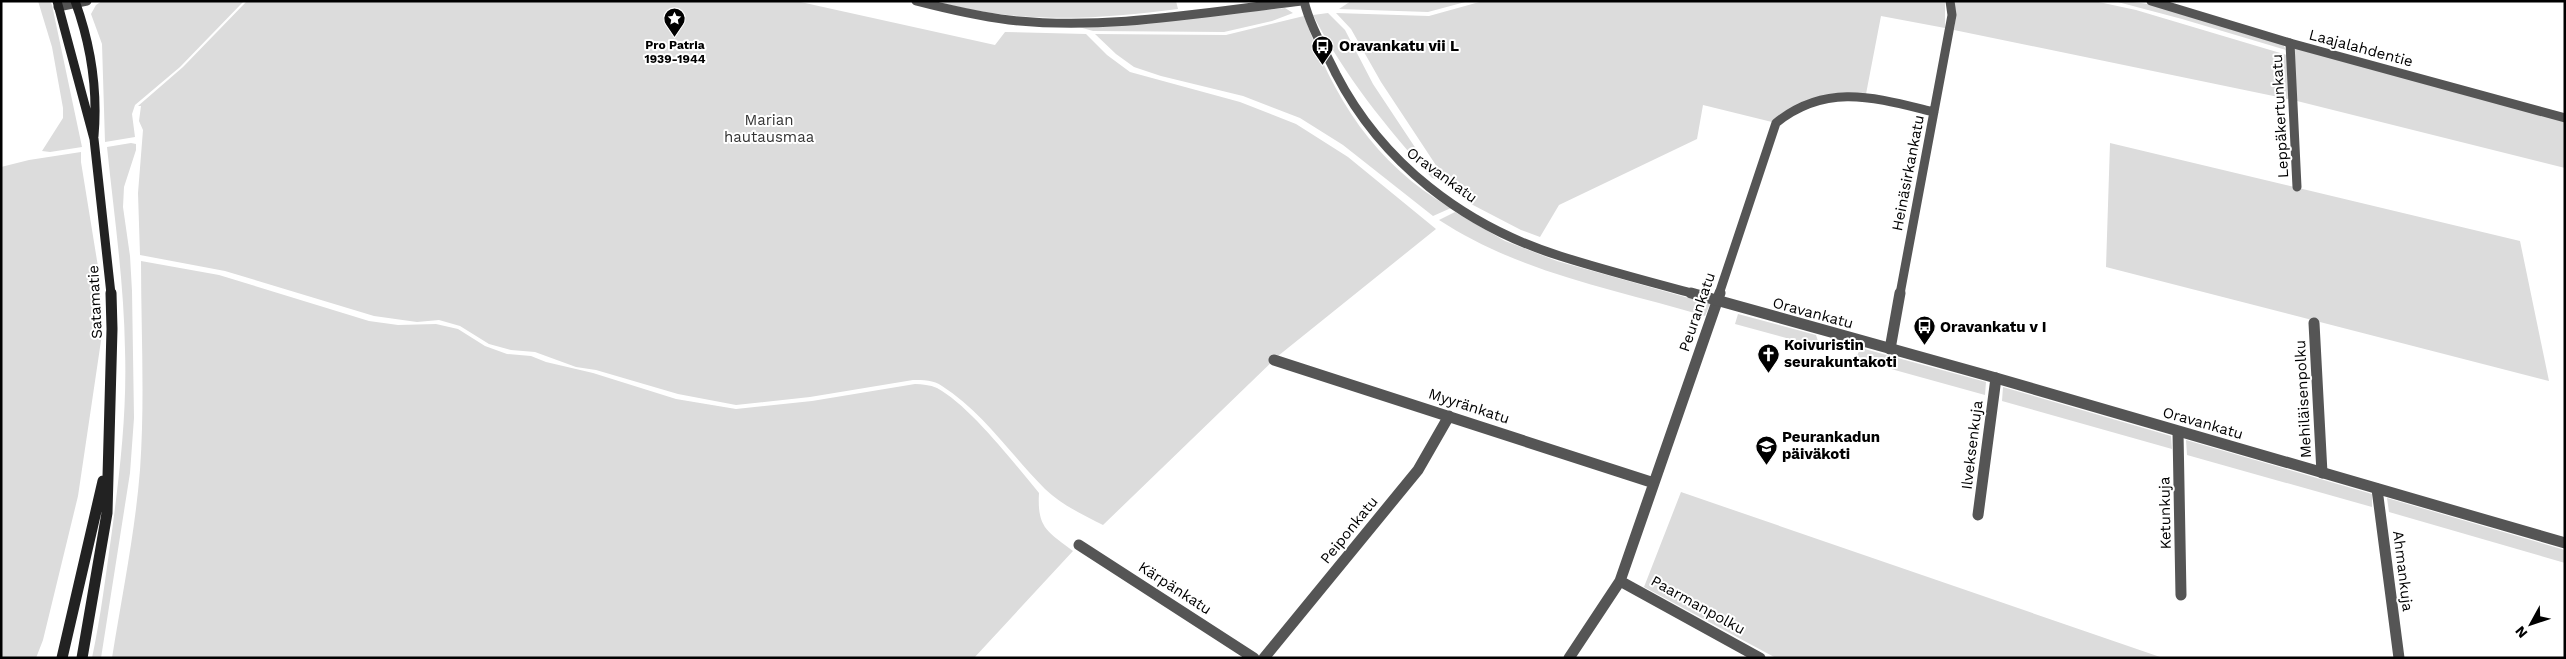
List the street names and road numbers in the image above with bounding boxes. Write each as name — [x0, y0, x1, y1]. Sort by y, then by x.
street label: Laajalahdentie — [2307, 25, 2415, 71]
street label: Leppäkertunkatu — [2268, 54, 2292, 178]
street label: Heinäsirkankatu — [1888, 114, 1928, 232]
street label: Oravankatu — [1403, 143, 1481, 207]
street label: Satamatie — [84, 265, 106, 339]
street label: Peurankatu — [1675, 270, 1719, 354]
street label: Oravankatu — [1771, 294, 1855, 332]
street label: Mehiläisenpolku — [2291, 339, 2315, 459]
street label: Myyränkatu — [1426, 384, 1512, 428]
street label: Ilveksenkuja — [1958, 399, 1986, 491]
street label: Oravankatu — [2161, 403, 2245, 443]
street label: Ketunkuja — [2155, 476, 2175, 550]
street label: Peiponkatu — [1316, 493, 1382, 567]
street label: Ahmankuja — [2389, 529, 2417, 613]
street label: Kärpänkatu — [1135, 558, 1215, 618]
street label: Paarmanpolku — [1648, 572, 1748, 638]

